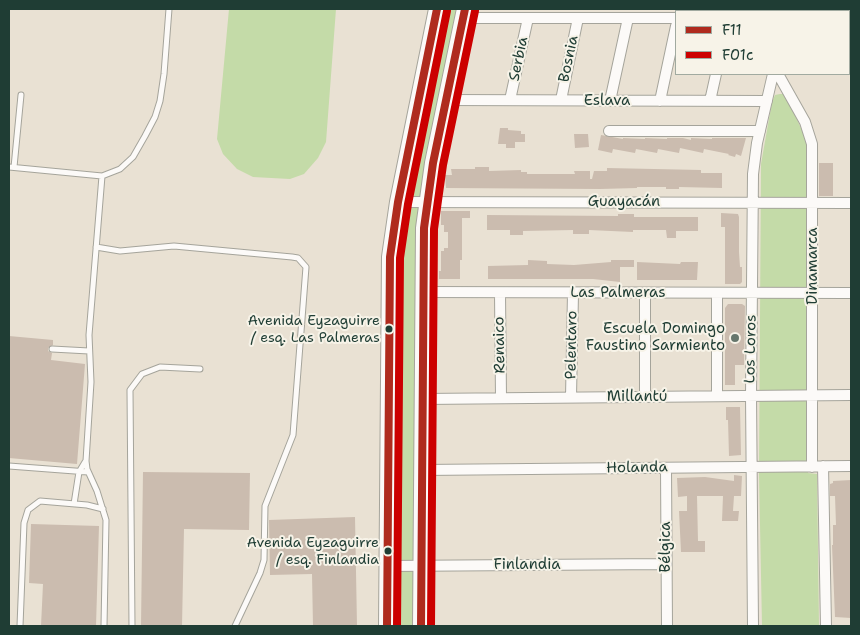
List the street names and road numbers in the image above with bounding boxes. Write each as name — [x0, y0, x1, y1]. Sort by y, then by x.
street label: Bosnia — [555, 34, 583, 84]
street label: Serbia — [506, 35, 532, 83]
street label: Eslava — [584, 92, 630, 110]
street label: Guayacán — [588, 193, 660, 211]
street label: Dinamarca — [804, 227, 822, 305]
street label: Las Palmeras — [570, 284, 666, 302]
street label: Pelentaro — [562, 310, 582, 380]
street label: Los Loros — [741, 314, 761, 384]
street label: Renaico — [491, 316, 509, 374]
street label: Millantú — [607, 388, 667, 406]
street label: Holanda — [606, 458, 668, 478]
street label: Bélgica — [657, 521, 675, 573]
street label: Finlandia — [493, 556, 561, 574]

